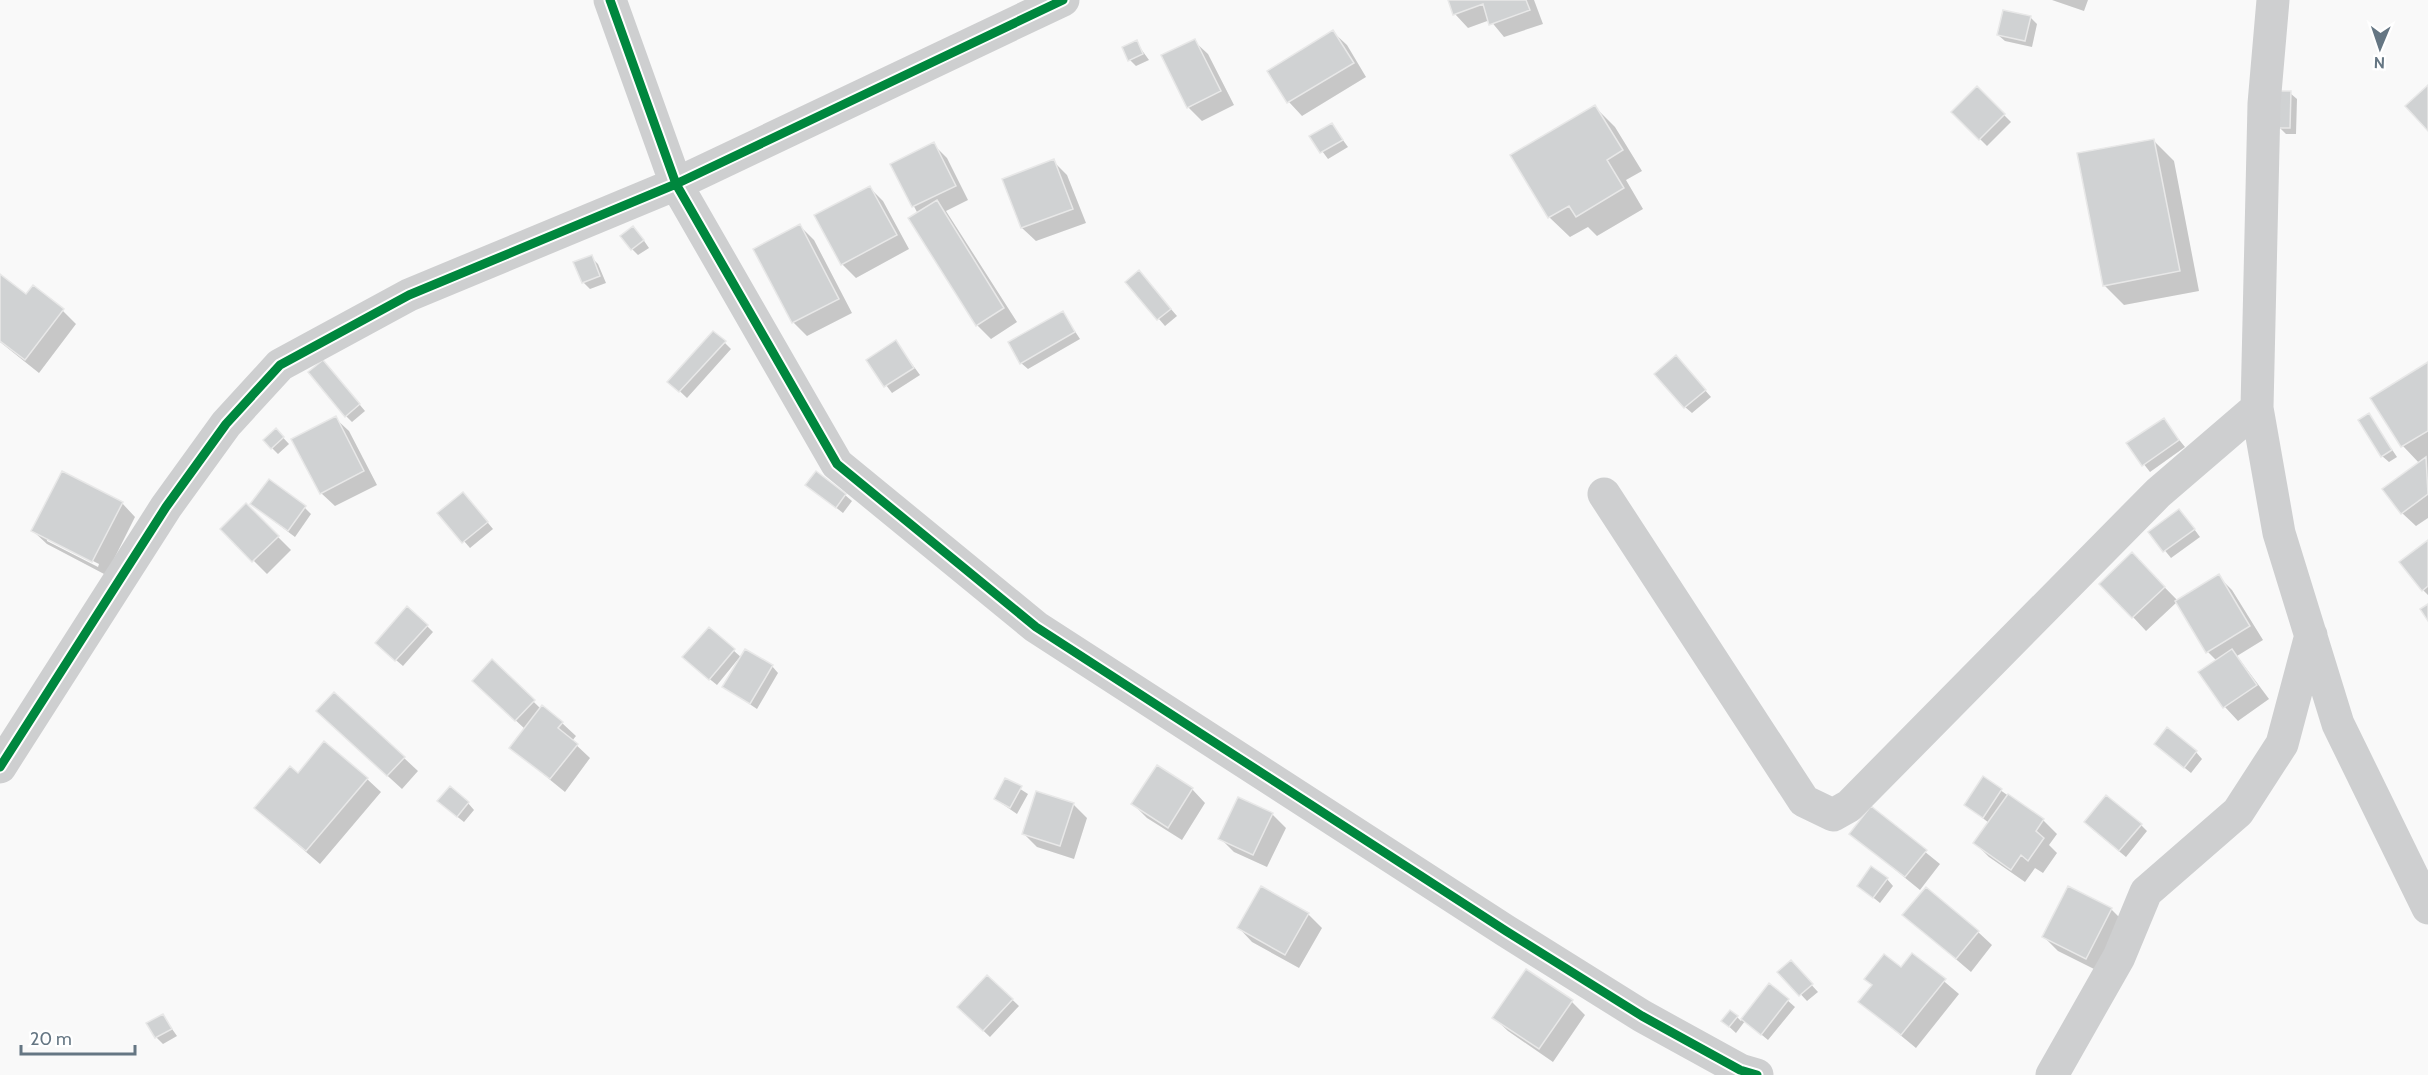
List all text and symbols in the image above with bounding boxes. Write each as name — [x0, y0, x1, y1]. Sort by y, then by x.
north arrow — [2350, 18, 2410, 78]
text: N — [2374, 53, 2385, 72]
scale bar — [21, 1018, 135, 1056]
text: 20 m — [30, 1028, 72, 1050]

